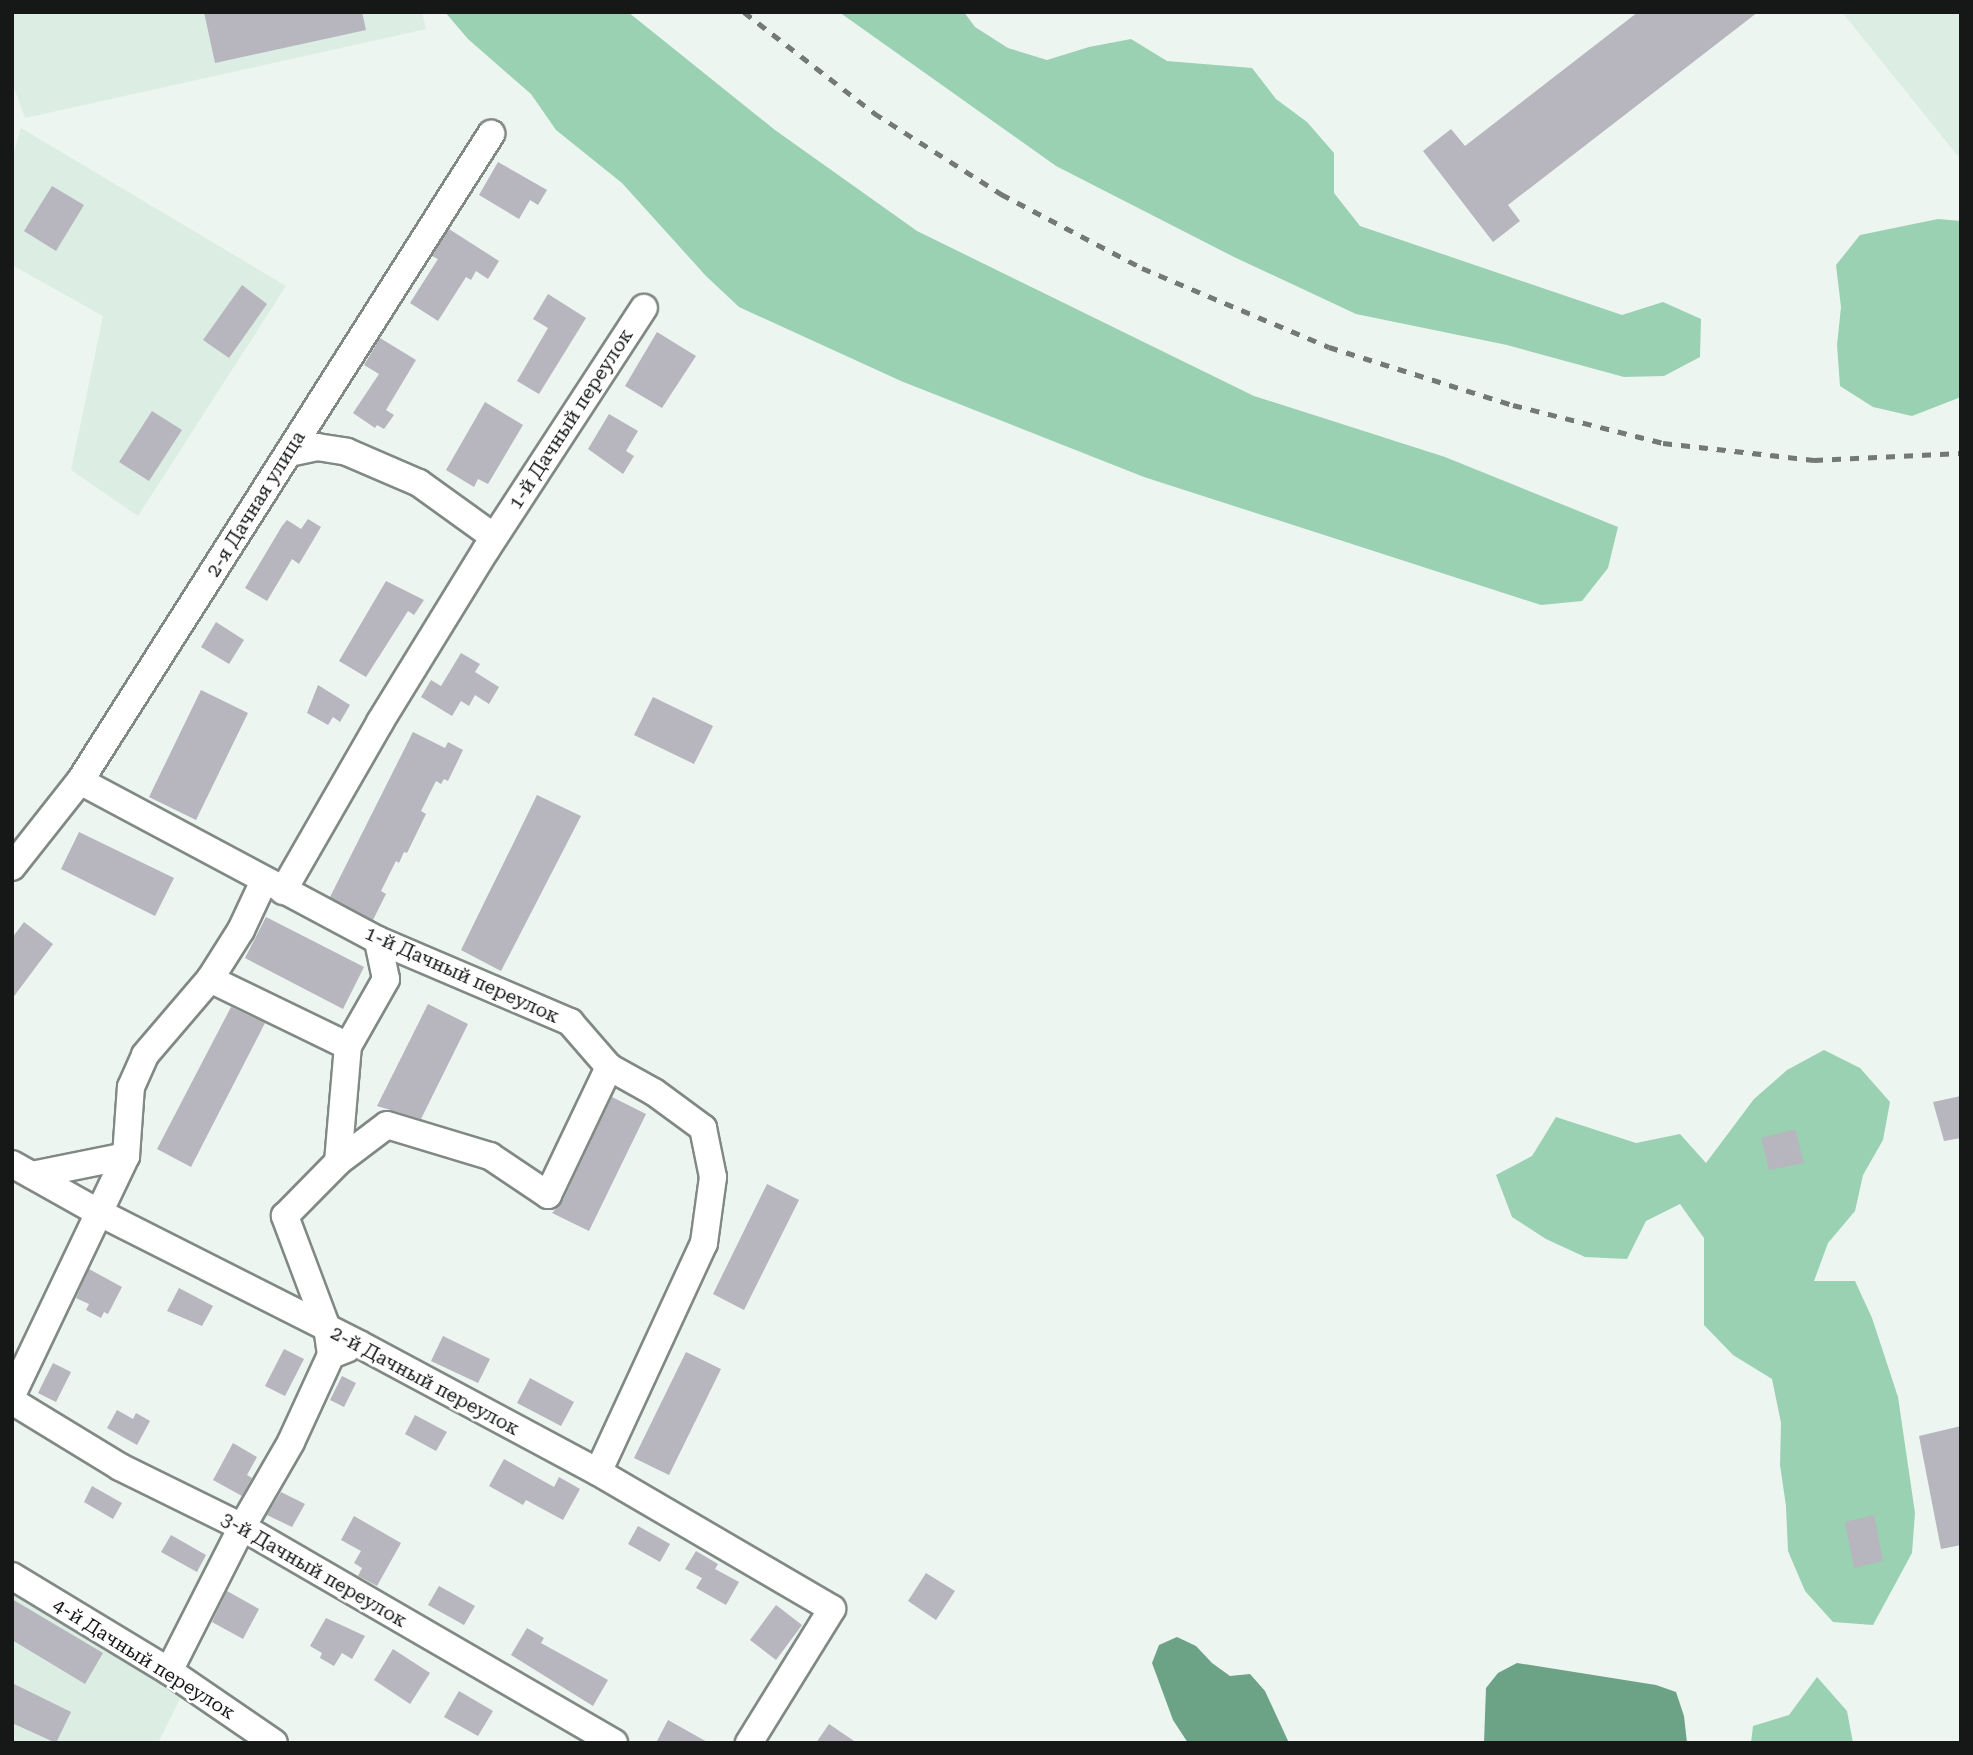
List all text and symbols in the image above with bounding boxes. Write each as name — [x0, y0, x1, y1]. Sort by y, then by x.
street label: 1-й Дачный переулок — [504, 325, 638, 513]
street label: 2-я Дачная улица — [202, 427, 310, 581]
street label: 1-й Дачный переулок — [361, 922, 563, 1028]
street label: 2-й Дачный переулок — [327, 1322, 523, 1440]
street label: 3-й Дачный переулок — [217, 1508, 411, 1632]
street label: 4-й Дачный переулок — [49, 1594, 239, 1724]

